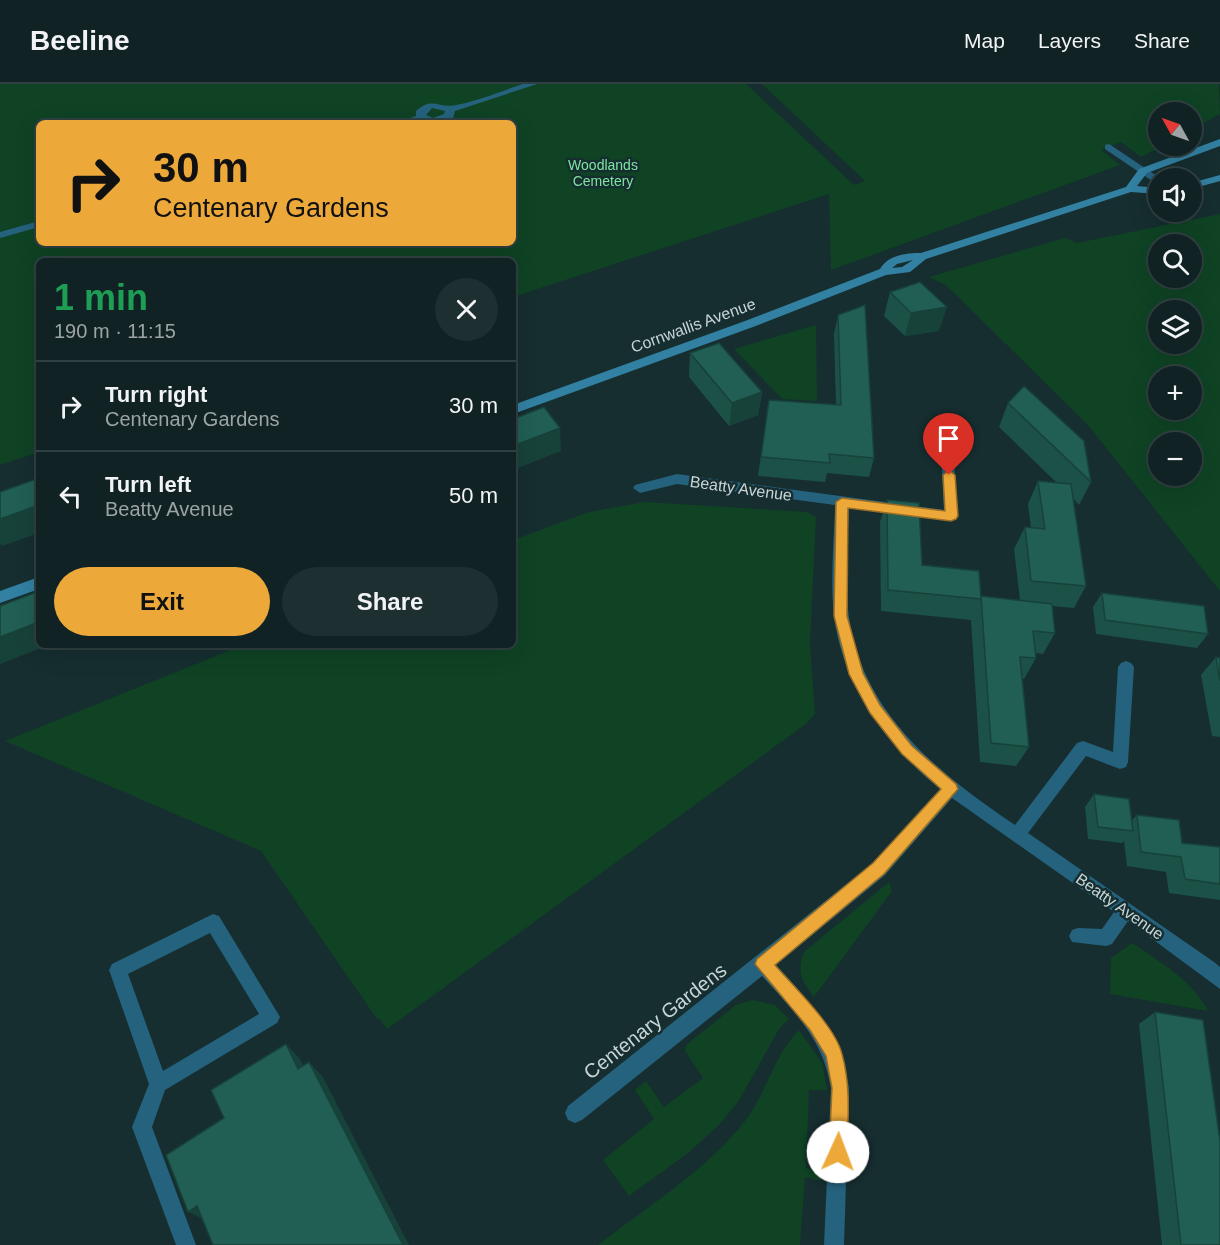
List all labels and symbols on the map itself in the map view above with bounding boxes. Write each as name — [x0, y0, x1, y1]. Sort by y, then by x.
north arrow — [1148, 102, 1202, 156]
park label: Woodlands Cemetery — [568, 157, 638, 189]
street label: Cornwallis Avenue — [629, 295, 758, 356]
pin — [923, 413, 974, 475]
street label: Beatty Avenue — [689, 473, 793, 504]
street label: Beatty Avenue — [1073, 870, 1167, 943]
street label: Centenary Gardens — [579, 959, 731, 1083]
position arrow — [806, 1120, 870, 1184]

